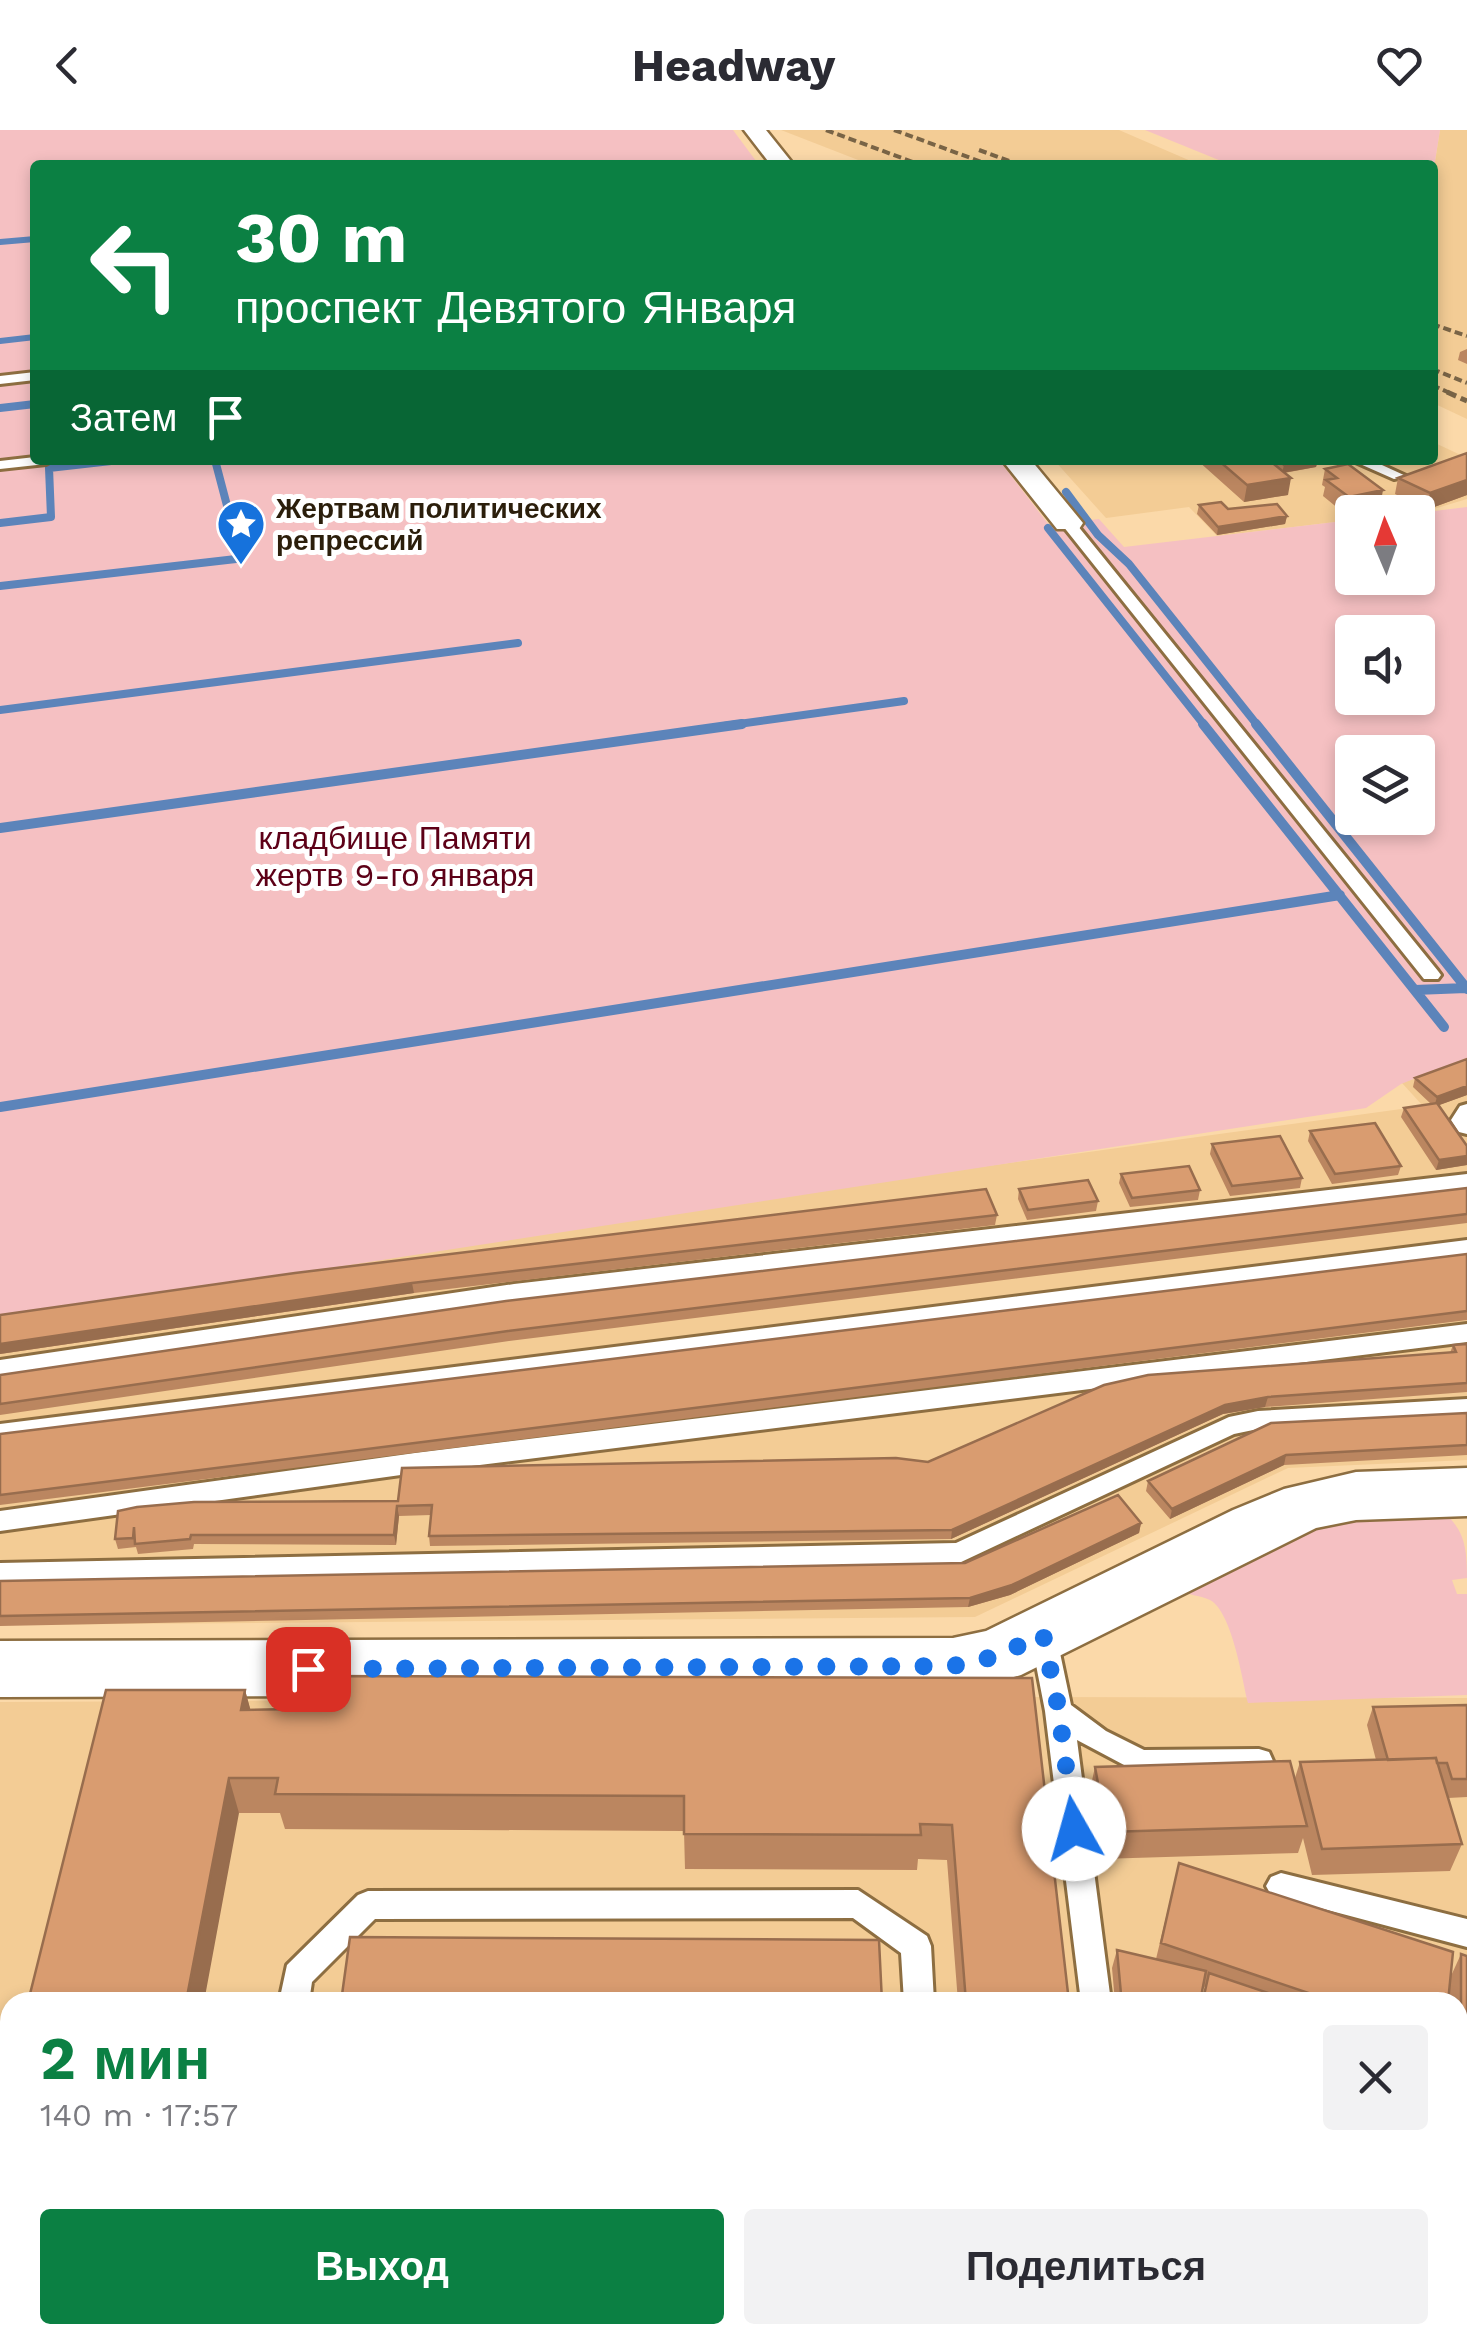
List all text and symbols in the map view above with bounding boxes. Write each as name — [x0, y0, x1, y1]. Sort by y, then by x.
icon: back — [40, 38, 95, 93]
icon: heart — [1372, 38, 1427, 93]
text: Headway — [632, 39, 835, 92]
text: 30 m — [235, 197, 407, 279]
icon: left — [70, 200, 200, 330]
text: проспект Девятого Января — [235, 281, 796, 334]
icon: arrive — [198, 390, 253, 445]
text: Затем — [70, 396, 178, 440]
place label: Жертвам политических репрессий — [275, 492, 602, 557]
north arrow — [1335, 495, 1435, 595]
map controls — [1335, 495, 1435, 835]
place icon: Жертвам политических репрессий — [215, 498, 267, 566]
button: sound — [1335, 615, 1435, 715]
button: layers — [1335, 735, 1435, 835]
park label: кладбище Памяти жертв 9-го января — [256, 819, 534, 894]
pin — [266, 1627, 351, 1712]
icon: arrive — [281, 1642, 336, 1697]
position arrow — [1022, 1777, 1126, 1881]
text: 2 мин — [40, 2023, 210, 2094]
button: close — [1323, 2025, 1428, 2130]
text: 140 m · 17:57 — [40, 2096, 238, 2134]
button: Выход — [40, 2209, 724, 2324]
button: Поделиться — [744, 2209, 1428, 2324]

